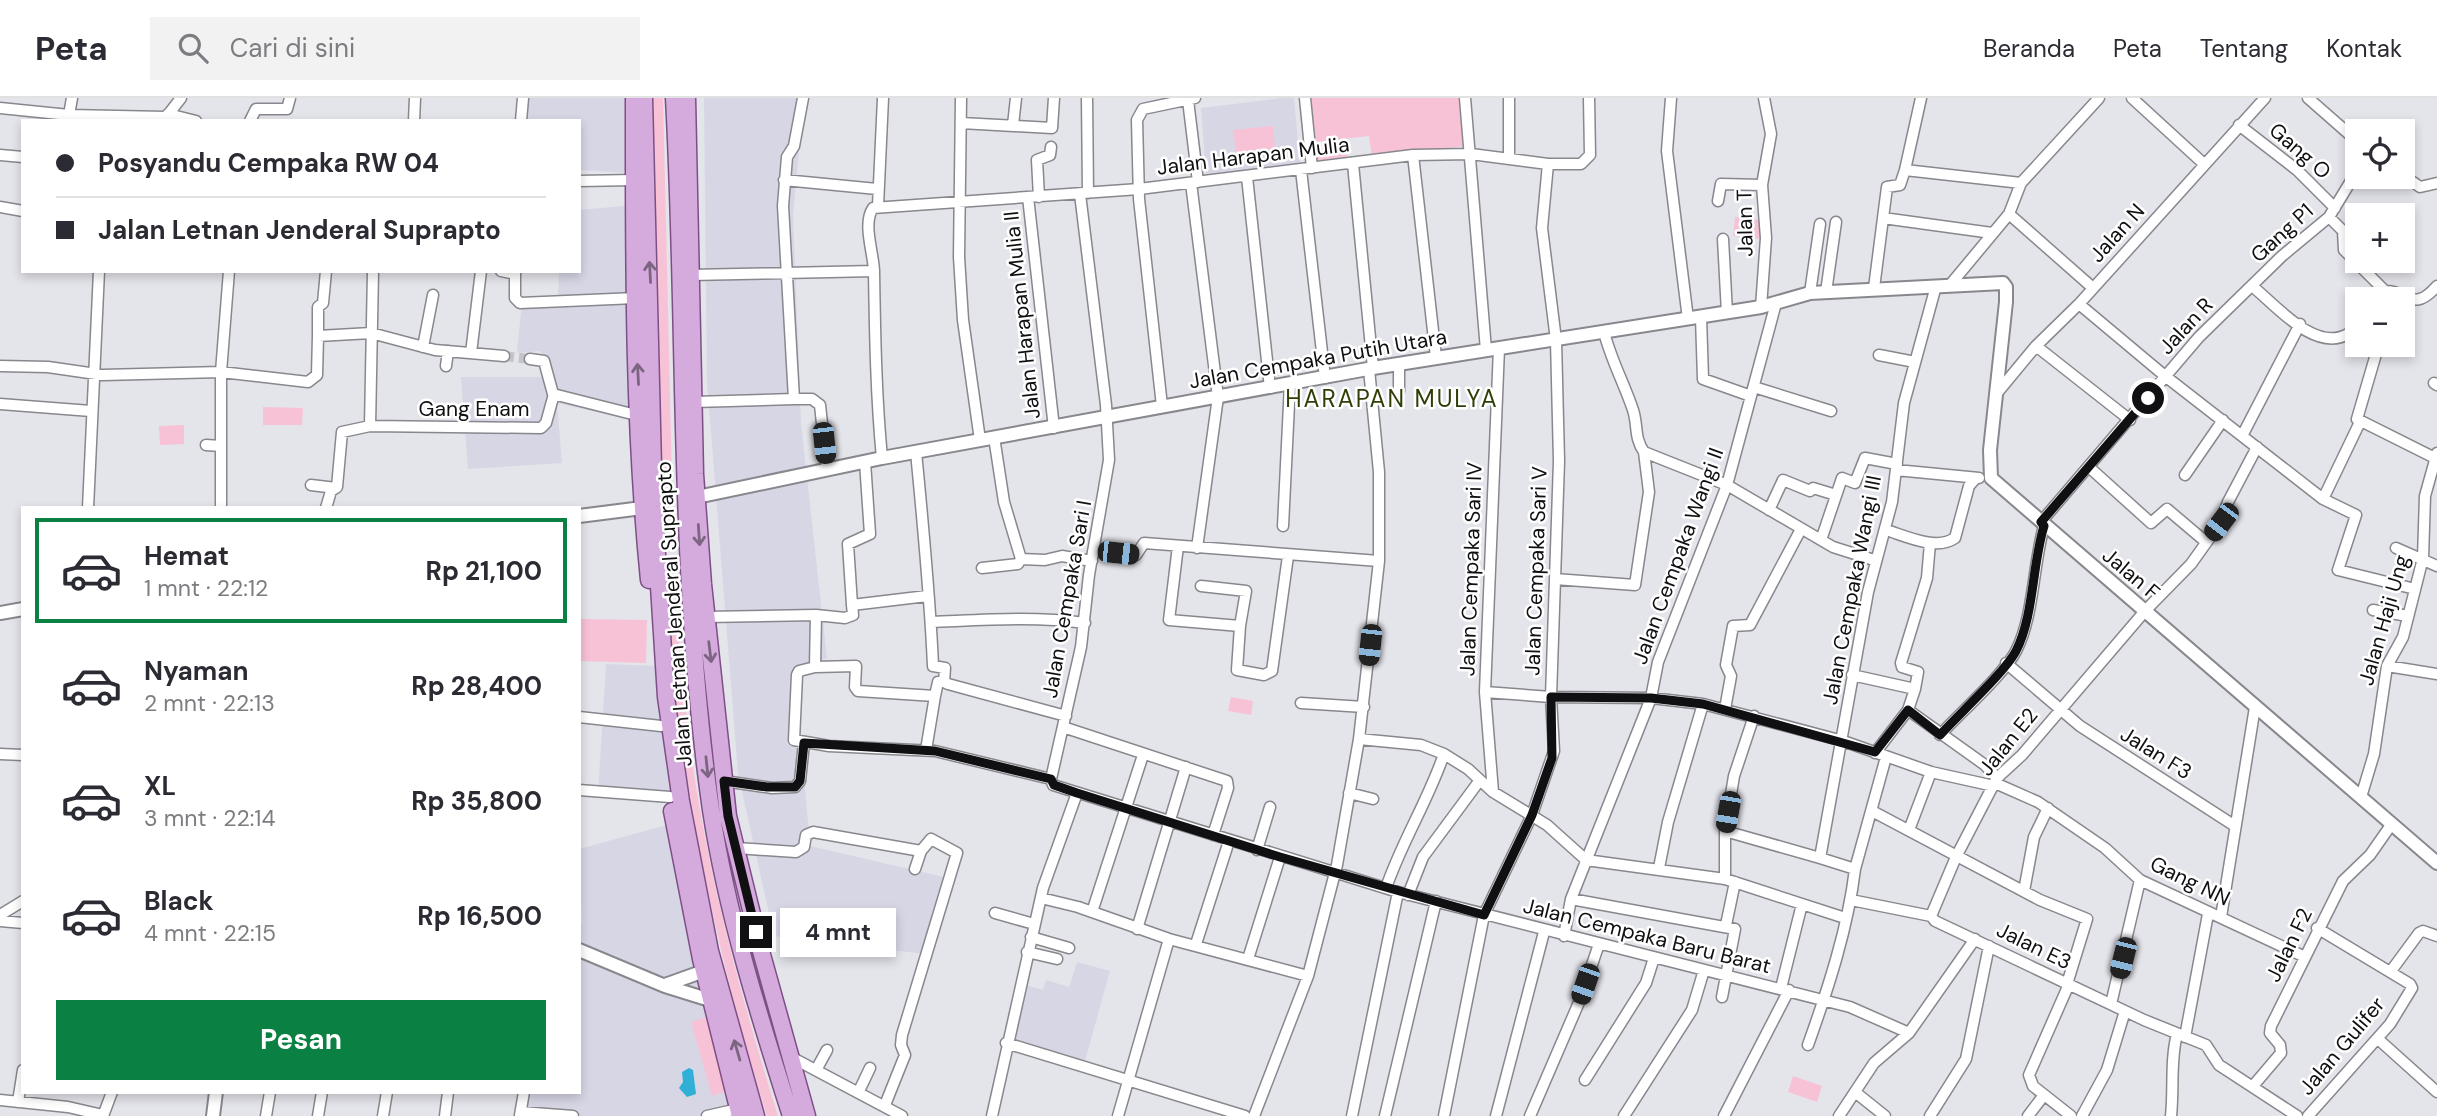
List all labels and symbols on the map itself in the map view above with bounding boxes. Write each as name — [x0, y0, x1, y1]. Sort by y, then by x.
street label: Gang O — [2263, 116, 2337, 186]
street label: Jalan Harapan Mulia — [1155, 130, 1351, 182]
street label: Jalan T — [1730, 189, 1760, 257]
street label: Gang P1 — [2245, 197, 2319, 269]
street label: Jalan N — [2083, 198, 2151, 268]
street label: Jalan Harapan Mulia II — [997, 210, 1047, 420]
one-way arrow — [643, 261, 656, 284]
street label: Jalan R — [2153, 292, 2219, 360]
street label: Jalan Cempaka Putih Utara — [1187, 323, 1449, 395]
one-way arrow — [632, 363, 645, 386]
route start — [2132, 382, 2164, 414]
district label: HARAPAN MULYA — [1285, 383, 1499, 414]
street label: Gang Enam — [419, 395, 529, 423]
car — [812, 421, 837, 465]
street label: Jalan Cempaka Wangi II — [1626, 444, 1730, 668]
street label: Jalan Letnan Jenderal Suprapto — [649, 460, 699, 768]
street label: Jalan Cempaka Sari IV — [1453, 461, 1489, 677]
street label: Jalan Cempaka Sari V — [1518, 466, 1554, 676]
street label: Jalan Cempaka Wangi III — [1816, 473, 1888, 707]
street label: Jalan Cempaka Sari I — [1036, 498, 1098, 700]
car — [2200, 499, 2243, 545]
one-way arrow — [693, 523, 706, 546]
car — [1097, 540, 1140, 566]
street label: Jalan F — [2096, 542, 2166, 606]
street label: Jalan Haji Ung — [2352, 551, 2416, 689]
car — [1358, 623, 1383, 667]
one-way arrow — [704, 640, 717, 663]
street label: Jalan E2 — [1972, 702, 2044, 782]
street label: Jalan F3 — [2115, 720, 2197, 786]
one-way arrow — [700, 755, 713, 778]
car — [1715, 789, 1742, 835]
street label: Gang NN — [2145, 850, 2235, 912]
street label: Jalan Cempaka Baru Barat — [1520, 892, 1774, 980]
street label: Jalan F2 — [2259, 903, 2319, 987]
callout: 4 mnt — [780, 908, 896, 956]
route end — [740, 916, 772, 948]
street label: Jalan E3 — [1992, 916, 2076, 976]
car — [2108, 935, 2139, 981]
car — [1569, 961, 1602, 1007]
street label: Jalan Gulifer — [2293, 991, 2391, 1101]
one-way arrow — [730, 1040, 743, 1062]

